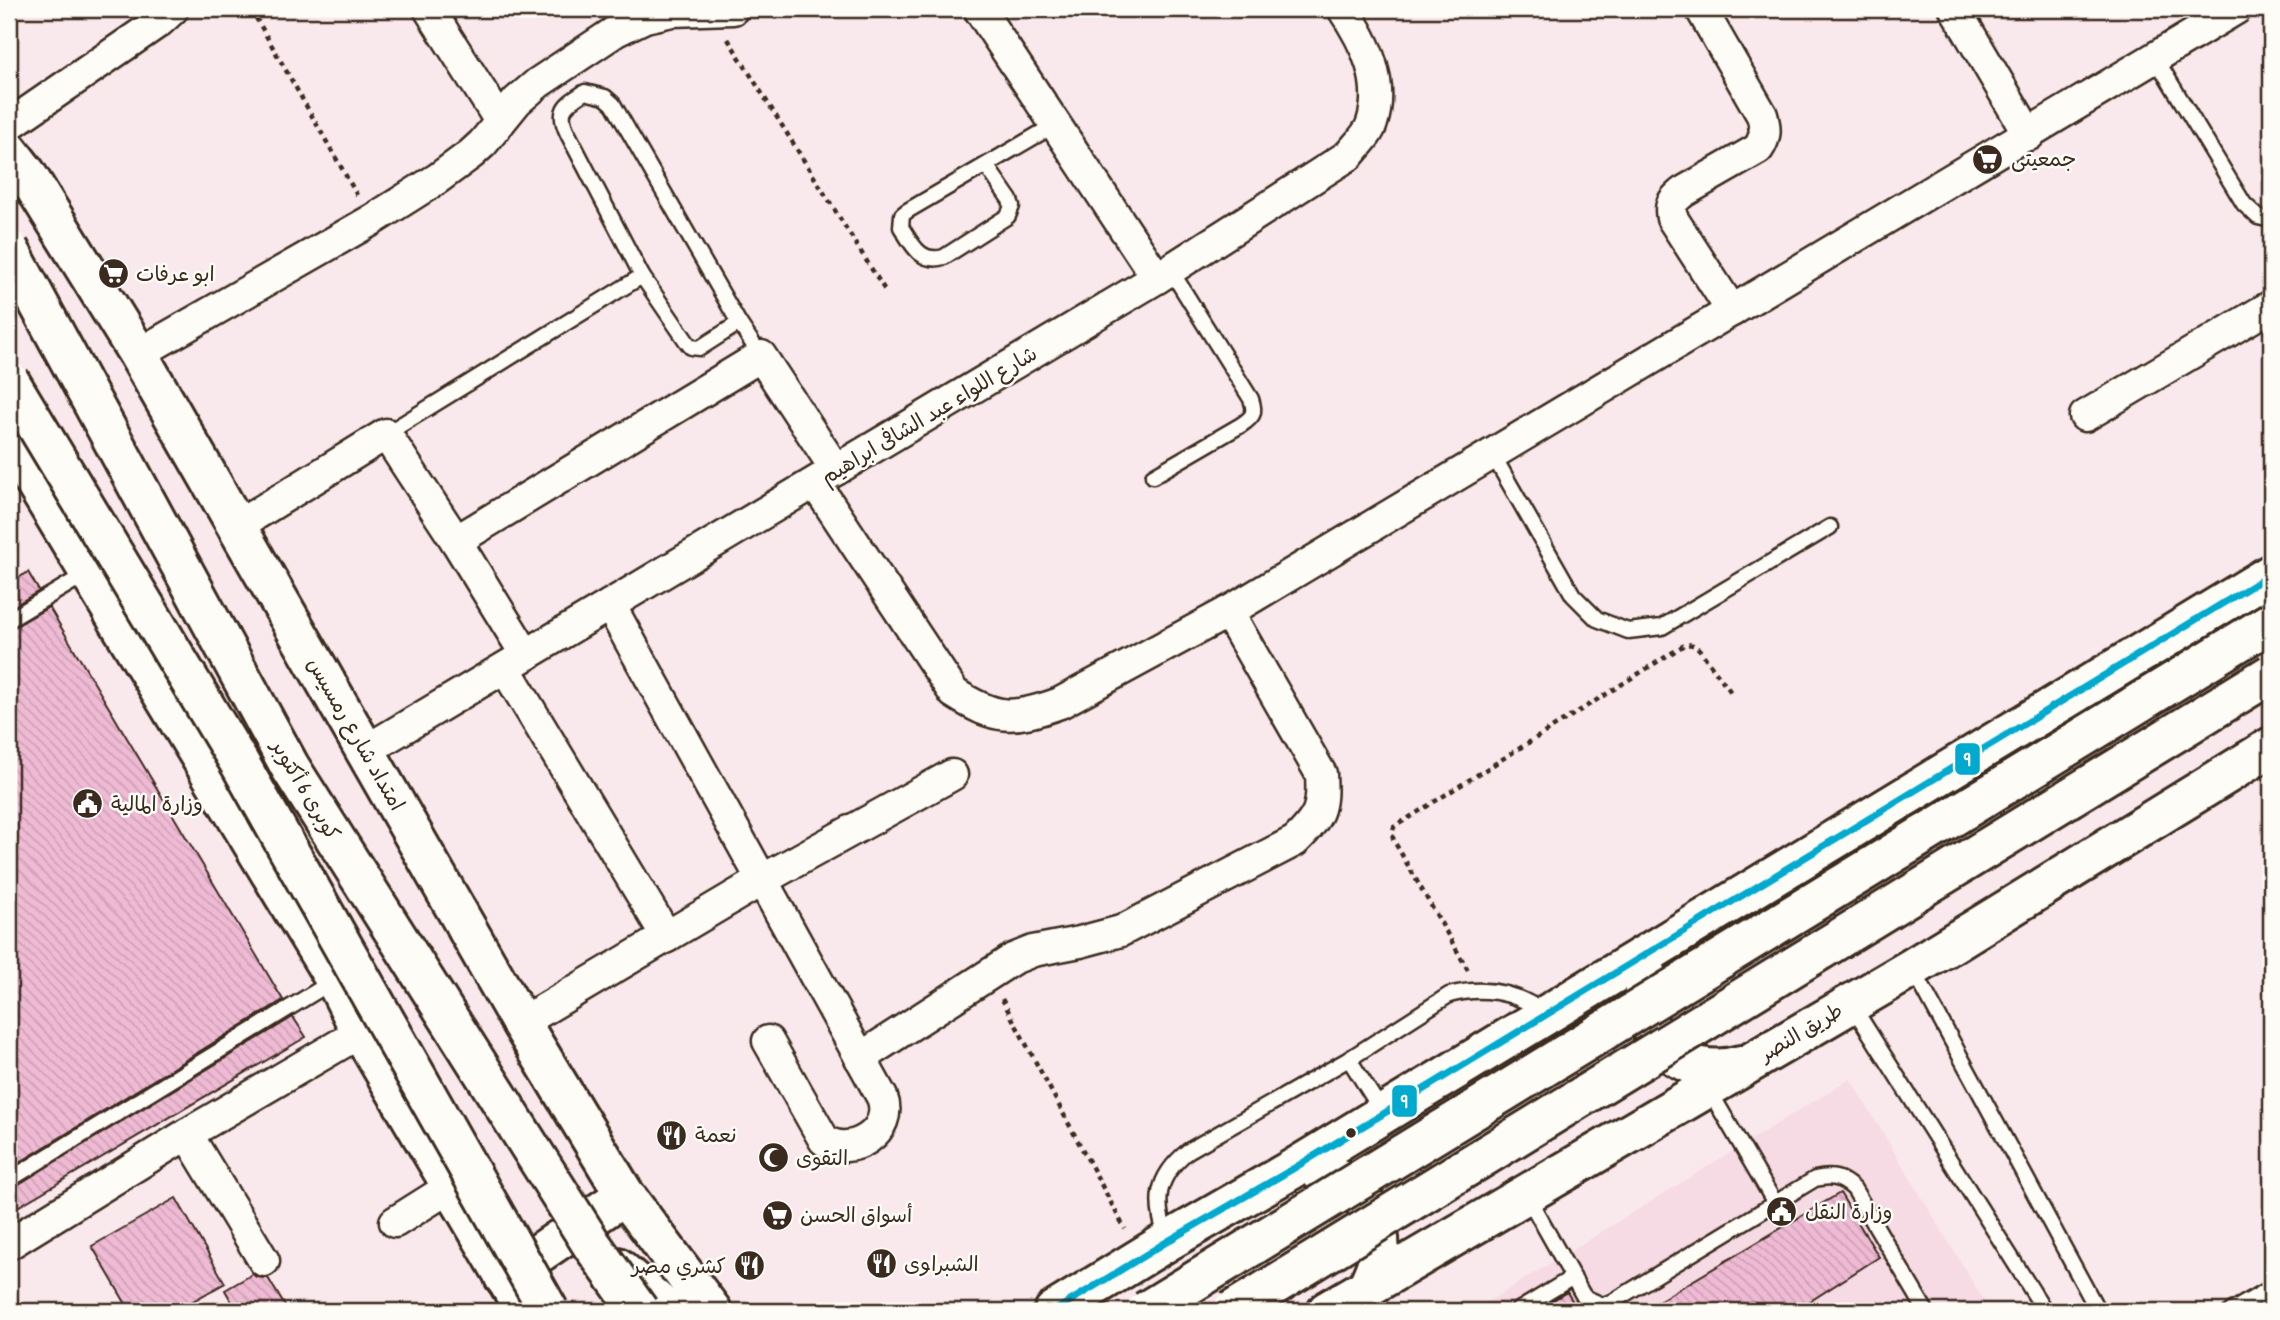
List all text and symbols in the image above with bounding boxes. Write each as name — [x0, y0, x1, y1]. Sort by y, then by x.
supermarket icon: جمعيتى — [1971, 142, 2005, 176]
place label: جمعيتى — [2011, 144, 2076, 173]
supermarket icon: ابو عرفات — [96, 257, 130, 291]
place label: ابو عرفات — [136, 259, 215, 288]
street label: شارع اللواء عبد الشافى ابراهيم — [815, 338, 1043, 492]
street label: امتداد شارع رمسيس — [300, 652, 412, 816]
street label: كوبرى 6 أكتوبر — [264, 733, 348, 845]
line badge: 9 — [1954, 742, 1981, 776]
text: 9 — [1964, 746, 1971, 772]
public building icon: وزارة المالية — [71, 787, 105, 821]
place label: وزارة المالية — [111, 789, 203, 818]
street label: طريق النصر — [1752, 995, 1848, 1069]
line badge: 9 — [1391, 1084, 1418, 1118]
text: 9 — [1401, 1088, 1408, 1114]
restaurant icon: نعمة — [655, 1118, 689, 1152]
place label: نعمة — [695, 1120, 737, 1149]
unlabelled marker — [1344, 1126, 1358, 1140]
mosque icon: التقوى — [756, 1141, 790, 1175]
place label: التقوى — [796, 1143, 848, 1172]
public building icon: وزارة النقل — [1765, 1195, 1799, 1229]
place label: وزارة النقل — [1805, 1197, 1892, 1226]
supermarket icon: أسواق الحسن — [760, 1198, 794, 1232]
place label: أسواق الحسن — [800, 1200, 912, 1229]
restaurant icon: الشبراوى — [864, 1247, 898, 1281]
restaurant icon: كشري مصر — [732, 1249, 766, 1283]
place label: الشبراوى — [904, 1249, 979, 1278]
place label: كشري مصر — [630, 1251, 726, 1281]

